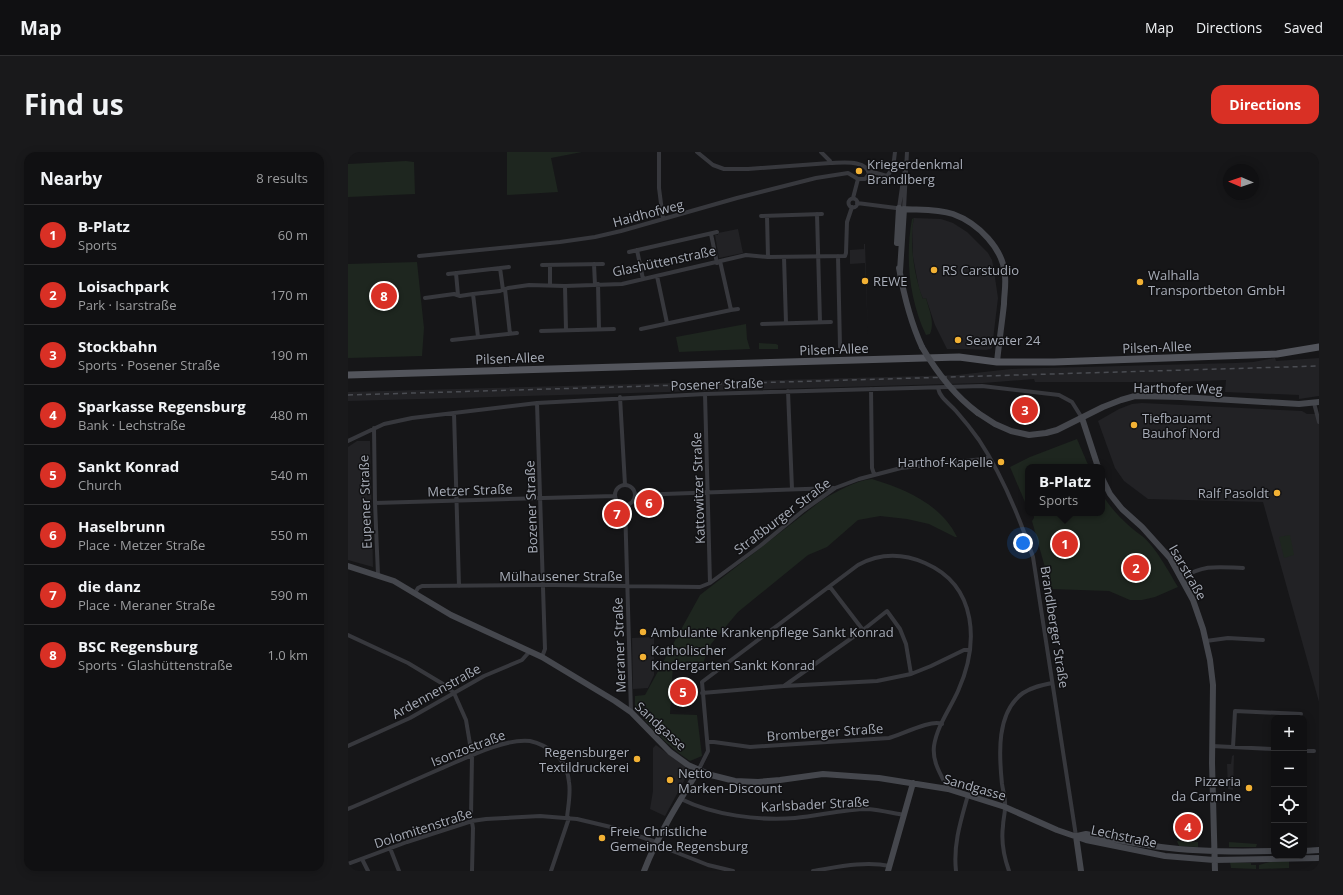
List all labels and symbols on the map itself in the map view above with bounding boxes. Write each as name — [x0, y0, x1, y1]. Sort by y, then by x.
place label: Kriegerdenkmal Brandlberg — [867, 155, 963, 188]
north arrow — [1223, 164, 1259, 200]
marker: Kriegerdenkmal Brandlberg — [854, 166, 864, 176]
street label: Haidhofweg — [611, 195, 685, 231]
street label: Glashüttenstraße — [611, 241, 717, 281]
place label: RS Carstudio — [942, 261, 1019, 279]
marker: RS Carstudio — [929, 265, 939, 275]
place label: Walhalla Transportbeton GmbH — [1148, 266, 1286, 299]
place label: REWE — [873, 272, 907, 290]
marker: REWE — [860, 276, 870, 286]
marker: Walhalla Transportbeton GmbH — [1135, 277, 1145, 287]
pin: 8 — [371, 281, 397, 311]
place label: Seawater 24 — [966, 331, 1041, 349]
marker: Seawater 24 — [953, 335, 963, 345]
street label: Pilsen-Allee — [1122, 337, 1192, 357]
street label: Pilsen-Allee — [799, 339, 869, 359]
street label: Pilsen-Allee — [475, 348, 545, 368]
street label: Posener Straße — [670, 373, 764, 395]
street label: Harthofer Weg — [1133, 378, 1223, 398]
pin: 3 — [1012, 395, 1038, 425]
place label: Tiefbauamt Bauhof Nord — [1142, 409, 1220, 442]
marker: Tiefbauamt Bauhof Nord — [1129, 420, 1139, 430]
street label: Kattowitzer Straße — [687, 432, 709, 544]
place label: Harthof-Kapelle — [898, 453, 993, 471]
street label: Eupener Straße — [354, 455, 376, 549]
marker: Harthof-Kapelle — [996, 457, 1006, 467]
street label: Bozener Straße — [520, 460, 542, 554]
street label: Straßburger Straße — [730, 474, 834, 558]
street label: Metzer Straße — [427, 480, 513, 500]
place label: Ralf Pasoldt — [1198, 484, 1269, 502]
pin: 6 — [636, 488, 662, 518]
marker: Ralf Pasoldt — [1272, 488, 1282, 498]
pin: 7 — [604, 499, 630, 529]
pin: 1 — [1052, 529, 1078, 559]
your location — [1013, 533, 1033, 553]
street label: Isarstraße — [1165, 541, 1211, 603]
pin: 2 — [1123, 553, 1149, 583]
street label: Brandlberger Straße — [1036, 565, 1074, 689]
street label: Mülhausener Straße — [499, 567, 623, 585]
street label: Meraner Straße — [608, 597, 630, 693]
place label: Ambulante Krankenpflege Sankt Konrad — [651, 623, 894, 641]
marker: Ambulante Krankenpflege Sankt Konrad — [638, 627, 648, 637]
place label: Katholischer Kindergarten Sankt Konrad — [651, 641, 815, 674]
marker: Katholischer Kindergarten Sankt Konrad — [638, 652, 648, 662]
street label: Ardennenstraße — [388, 659, 484, 723]
pin: 5 — [670, 677, 696, 707]
street label: Sandgasse — [631, 698, 691, 754]
street label: Bromberger Straße — [766, 719, 884, 745]
street label: Isonzostraße — [428, 726, 508, 770]
place label: Regensburger Textildruckerei — [539, 743, 630, 776]
marker: Regensburger Textildruckerei — [632, 754, 642, 764]
place label: Netto Marken-Discount — [678, 764, 782, 797]
street label: Sandgasse — [942, 769, 1008, 805]
place label: Pizzeria da Carmine — [1171, 772, 1241, 805]
marker: Netto Marken-Discount — [665, 775, 675, 785]
marker: Pizzeria da Carmine — [1244, 783, 1254, 793]
street label: Karlsbader Straße — [760, 792, 870, 816]
street label: Dolomitenstraße — [372, 804, 474, 852]
pin: 4 — [1175, 812, 1201, 842]
street label: Lechstraße — [1089, 820, 1159, 852]
place label: Freie Christliche Gemeinde Regensburg — [610, 822, 748, 855]
marker: Freie Christliche Gemeinde Regensburg — [597, 833, 607, 843]

